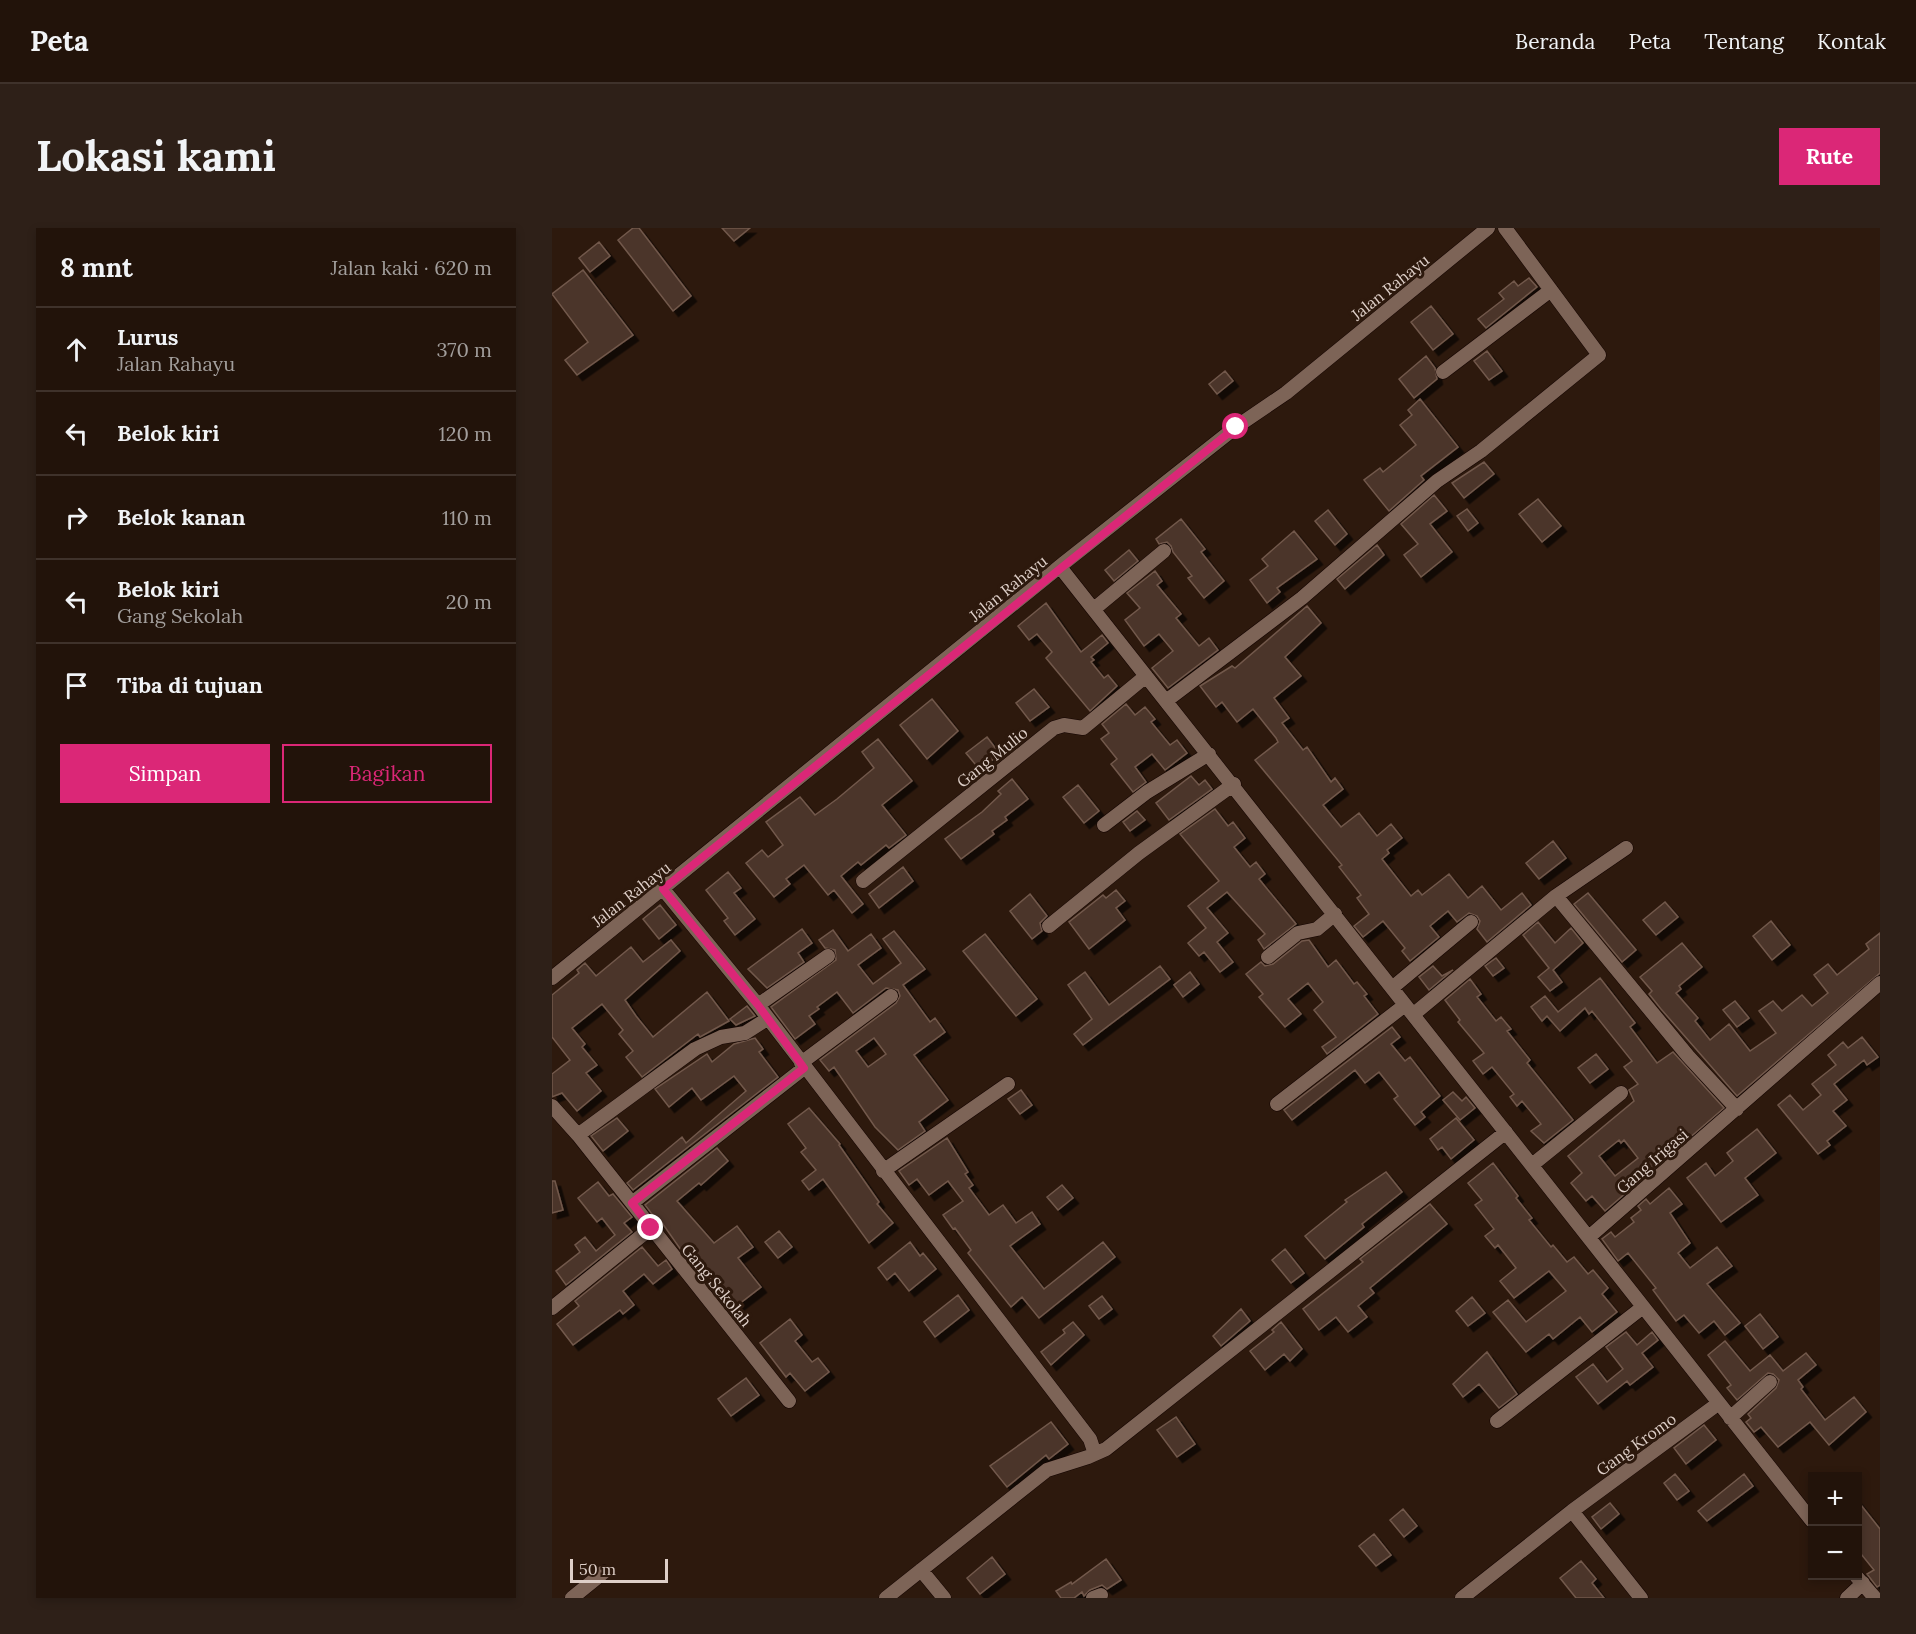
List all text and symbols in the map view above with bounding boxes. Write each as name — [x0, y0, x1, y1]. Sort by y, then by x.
text: Peta — [30, 23, 89, 59]
text: Beranda — [1515, 28, 1595, 55]
text: Peta — [1628, 28, 1671, 55]
text: Tentang — [1704, 28, 1784, 55]
text: Kontak — [1817, 28, 1886, 55]
button: Rute — [1779, 128, 1880, 185]
text: Lokasi kami — [36, 129, 276, 183]
street label: Jalan Rahayu — [1346, 249, 1433, 325]
text: 8 mnt — [60, 251, 133, 284]
text: Jalan kaki · 620 m — [331, 255, 492, 280]
text: Lurus — [117, 323, 179, 351]
icon: ahead — [60, 333, 93, 366]
text: 370 m — [437, 337, 492, 362]
text: Jalan Rahayu — [117, 351, 235, 376]
route start — [1222, 413, 1248, 439]
icon: left — [60, 417, 93, 450]
text: Belok kiri — [117, 419, 219, 447]
text: 120 m — [438, 421, 492, 446]
icon: right — [60, 501, 93, 534]
text: Belok kanan — [117, 503, 246, 531]
text: 110 m — [442, 505, 492, 530]
street label: Jalan Rahayu — [964, 550, 1051, 626]
text: Belok kiri — [117, 575, 219, 603]
icon: left — [60, 585, 93, 618]
text: 20 m — [446, 589, 492, 614]
text: Gang Sekolah — [117, 603, 243, 628]
icon: arrive — [60, 669, 93, 702]
text: Tiba di tujuan — [117, 671, 263, 699]
street label: Gang Mulio — [952, 722, 1032, 792]
button: Simpan — [60, 744, 270, 803]
button: Bagikan — [282, 744, 492, 803]
street label: Jalan Rahayu — [587, 857, 675, 932]
street label: Gang Irigasi — [1612, 1124, 1692, 1198]
route end — [637, 1214, 663, 1240]
street label: Gang Sekolah — [677, 1239, 757, 1331]
street label: Gang Kromo — [1592, 1408, 1680, 1480]
map controls — [1808, 1472, 1862, 1580]
button: + — [1808, 1472, 1862, 1526]
button: − — [1808, 1526, 1862, 1580]
scale bar — [570, 1556, 668, 1584]
text: 50 m — [579, 1559, 616, 1579]

